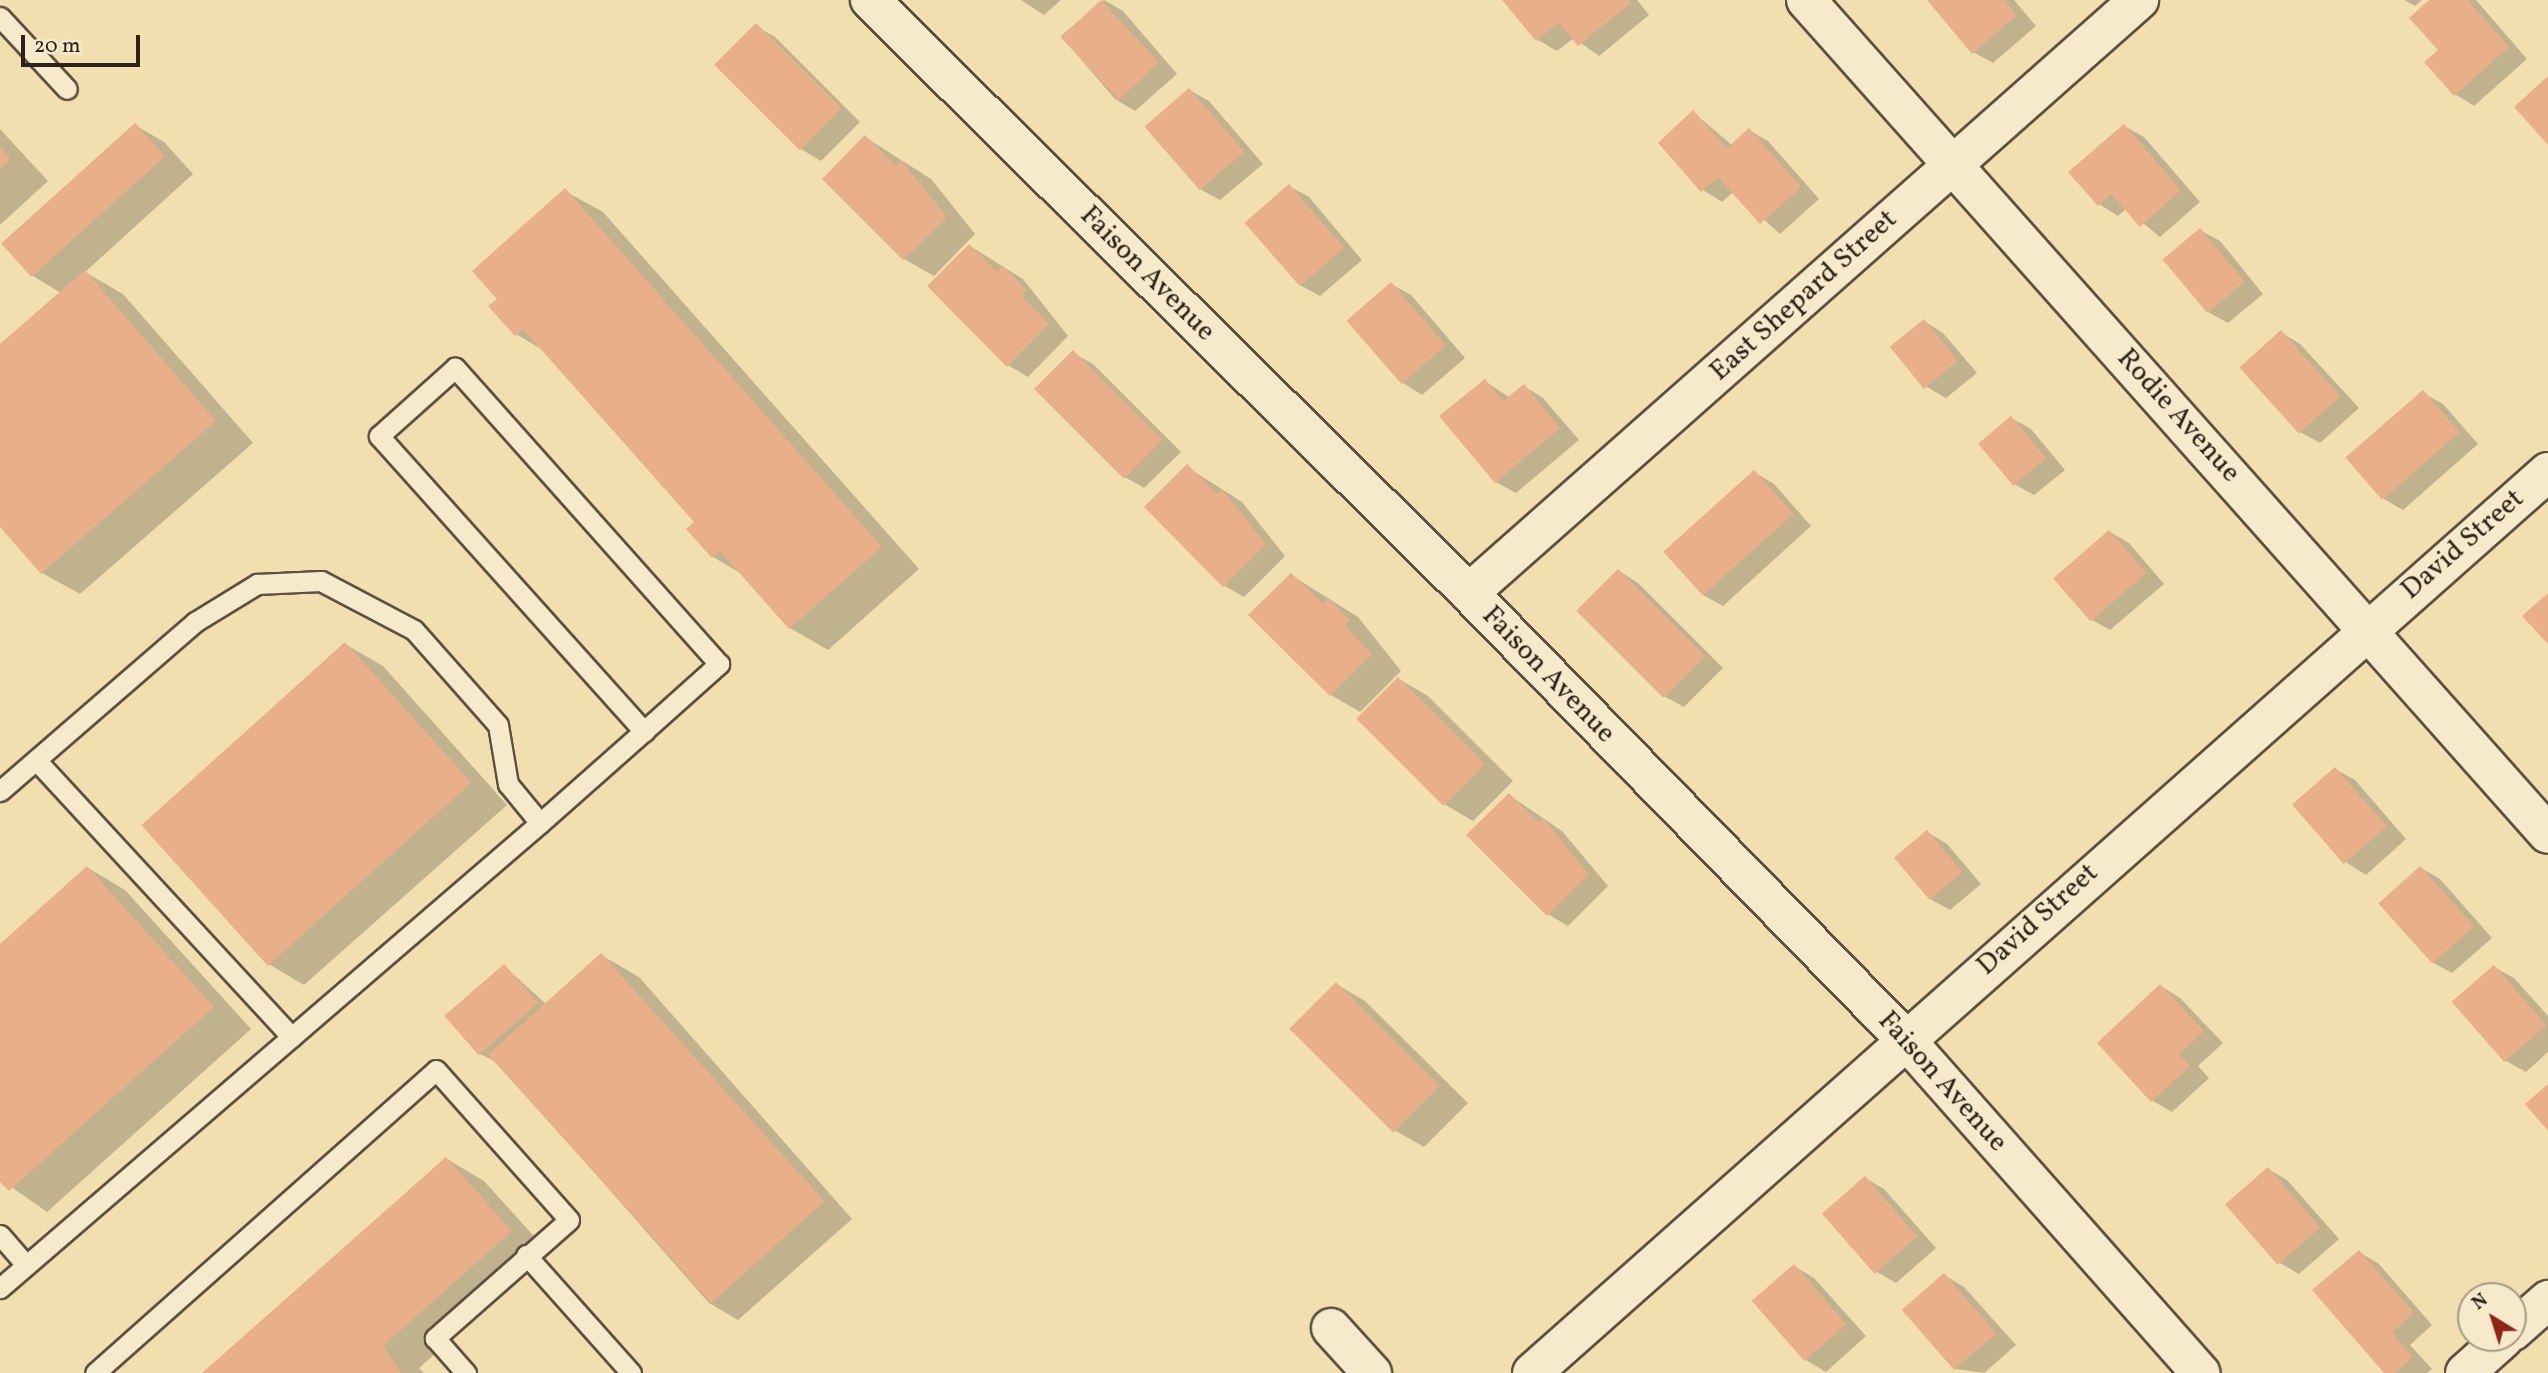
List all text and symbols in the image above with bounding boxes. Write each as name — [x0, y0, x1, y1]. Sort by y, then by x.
scale bar — [24, 21, 144, 65]
text: 20 m — [34, 32, 80, 61]
street label: Faison Avenue — [1072, 199, 1222, 349]
street label: East Shepard Street — [1704, 203, 1904, 389]
street label: Rodie Avenue — [2109, 342, 2247, 490]
street label: David Street — [2395, 483, 2531, 607]
street label: Faison Avenue — [1474, 600, 1622, 750]
street label: David Street — [1970, 857, 2106, 983]
street label: Faison Avenue — [1870, 1005, 2014, 1159]
north arrow — [2457, 1282, 2527, 1352]
text: N — [2467, 1288, 2494, 1317]

